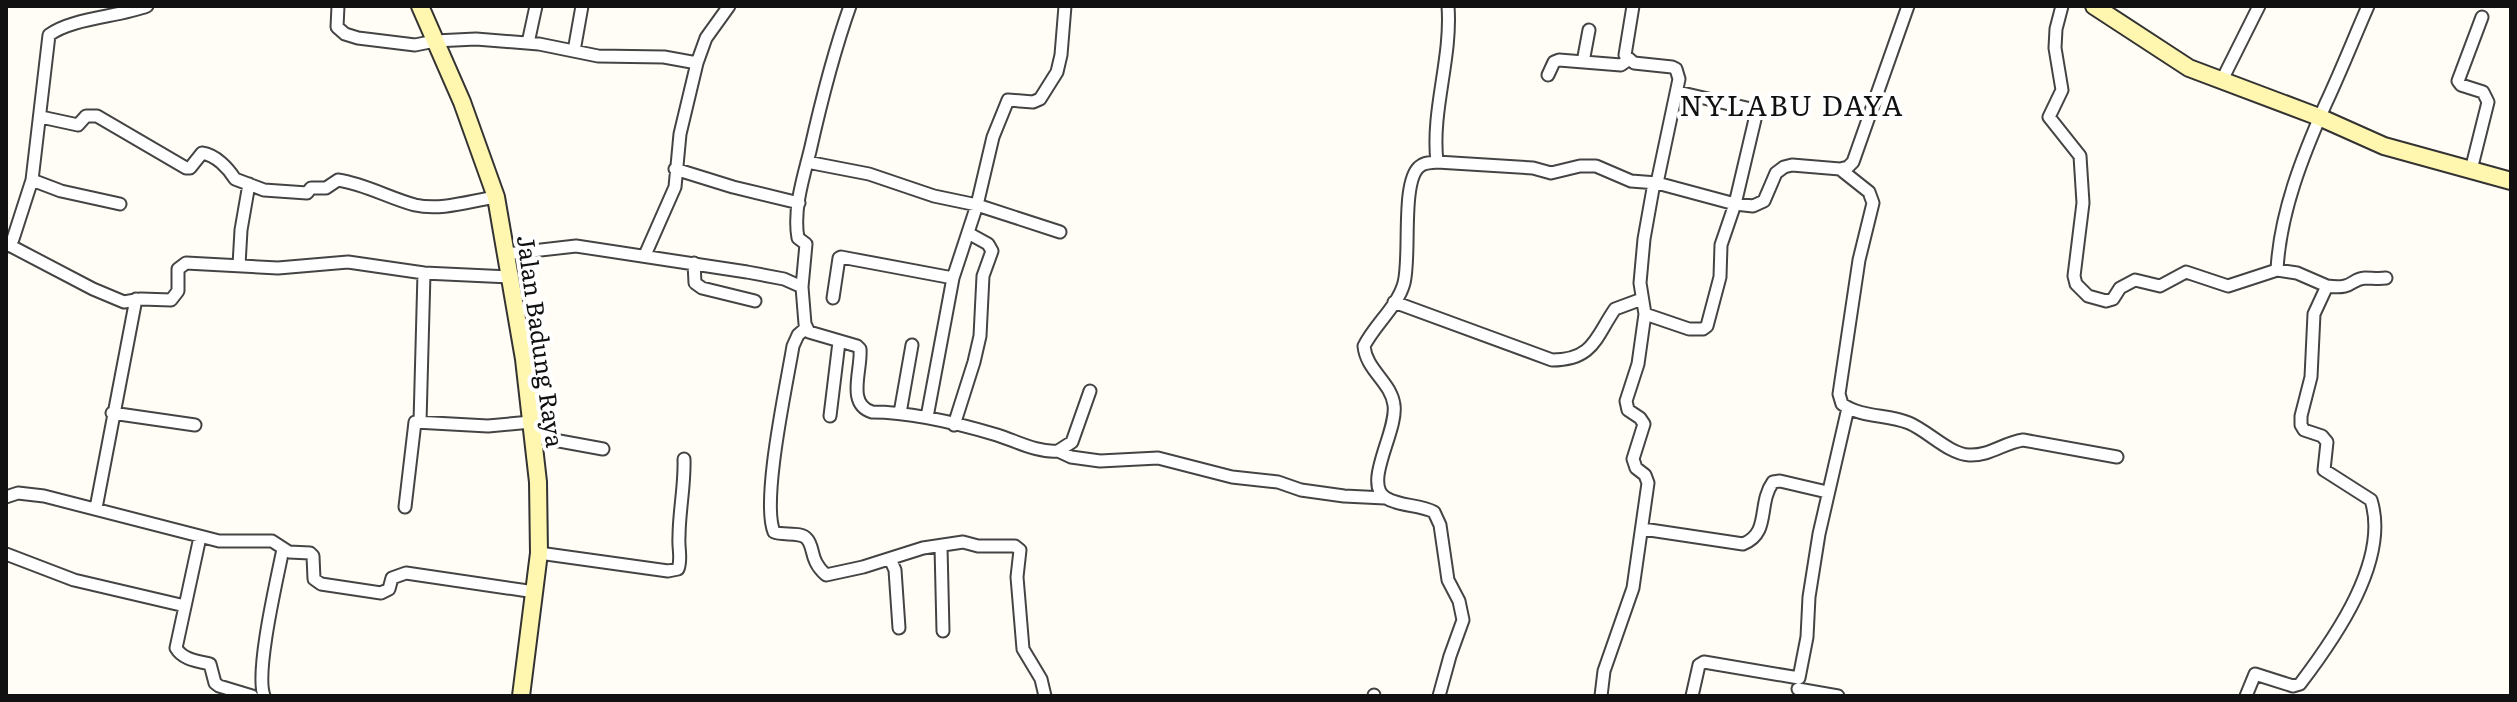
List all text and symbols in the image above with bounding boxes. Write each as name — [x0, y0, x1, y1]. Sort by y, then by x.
district label: NYLABU DAYA — [1679, 83, 1905, 125]
street label: Jalan Badung Raya — [510, 233, 574, 449]

